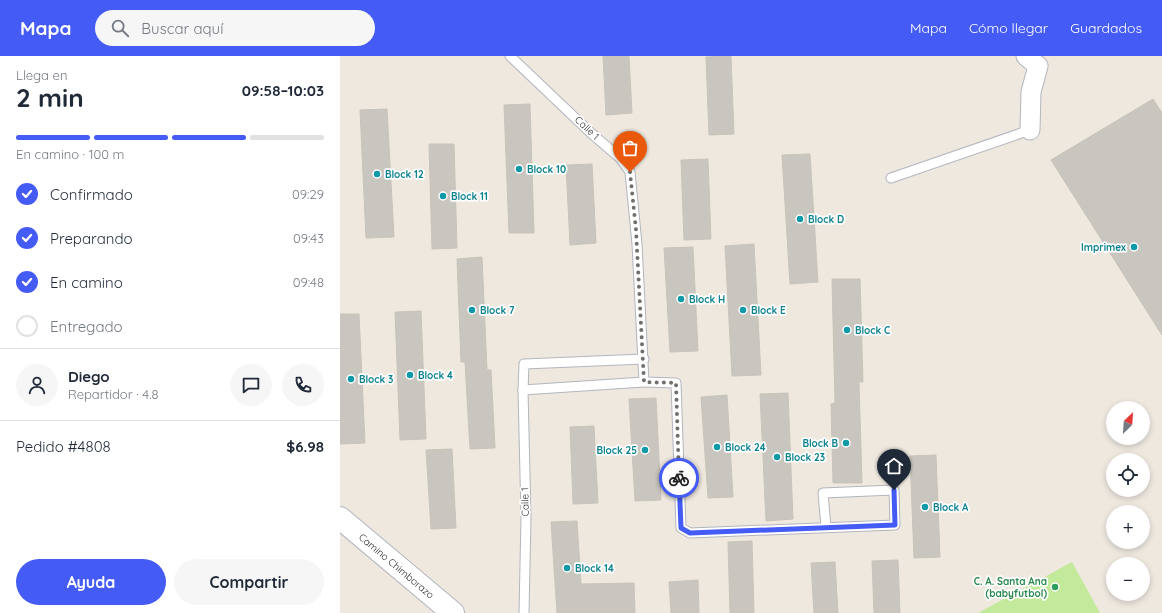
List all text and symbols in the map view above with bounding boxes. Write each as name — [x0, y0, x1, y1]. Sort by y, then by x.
search box — [95, 10, 375, 46]
text: Mapa — [20, 16, 71, 40]
icon: search — [109, 17, 131, 39]
text: Buscar aquí — [141, 19, 223, 38]
text: Mapa — [910, 19, 947, 37]
text: Cómo llegar — [969, 19, 1048, 37]
text: Guardados — [1070, 19, 1142, 37]
text: Llega en — [16, 67, 67, 83]
text: 2 min — [16, 81, 84, 114]
text: 09:58–10:03 — [242, 81, 324, 100]
street label: Calle 1 — [572, 113, 602, 143]
pin — [613, 131, 647, 172]
icon: bag — [619, 137, 641, 159]
text: En camino · 100 m — [16, 146, 124, 162]
place label: Block 10 — [527, 163, 566, 176]
marker: Block 10 — [514, 164, 524, 174]
place label: Block 12 — [385, 168, 424, 181]
marker: Block 12 — [372, 169, 382, 179]
icon: check — [16, 183, 38, 205]
text: Confirmado — [50, 185, 133, 204]
text: 09:29 — [292, 186, 324, 202]
place label: Block 11 — [451, 190, 488, 203]
marker: Block 11 — [438, 191, 448, 201]
place label: Block D — [808, 213, 844, 226]
marker: Block D — [795, 214, 805, 224]
icon: check — [16, 227, 38, 249]
text: Preparando — [50, 229, 133, 248]
text: 09:43 — [293, 230, 324, 246]
place label: Imprimex — [1081, 241, 1126, 254]
marker: Imprimex — [1129, 242, 1139, 252]
icon: check — [16, 271, 38, 293]
text: En camino — [50, 273, 123, 292]
text: 09:48 — [293, 274, 324, 290]
place label: Block H — [689, 293, 725, 306]
marker: Block H — [676, 294, 686, 304]
place label: Block 7 — [480, 304, 515, 317]
place label: Block E — [751, 304, 786, 317]
marker: Block 7 — [467, 305, 477, 315]
marker: Block E — [738, 305, 748, 315]
text: Entregado — [50, 317, 123, 336]
place label: Block C — [855, 324, 891, 337]
marker: Block C — [842, 325, 852, 335]
button: person — [16, 364, 58, 406]
button: chat — [230, 364, 272, 406]
button: phone — [282, 364, 324, 406]
text: Diego — [68, 367, 110, 386]
place label: Block 4 — [418, 369, 453, 382]
marker: Block 4 — [405, 370, 415, 380]
place label: Block 3 — [359, 373, 393, 386]
marker: Block 3 — [346, 374, 356, 384]
text: Repartidor · 4.8 — [68, 386, 159, 402]
north arrow — [1106, 401, 1150, 445]
map controls — [1106, 401, 1150, 601]
text: Pedido #4808 — [16, 437, 111, 456]
text: $6.98 — [286, 437, 324, 456]
place label: Block B — [802, 437, 838, 450]
marker: Block B — [841, 438, 851, 448]
place label: Block 24 — [725, 441, 766, 454]
marker: Block 24 — [712, 442, 722, 452]
place label: Block 25 — [597, 444, 637, 457]
marker: Block 25 — [640, 445, 650, 455]
pin — [877, 449, 911, 490]
place label: Block 23 — [785, 451, 825, 464]
marker: Block 23 — [772, 452, 782, 462]
button: locate — [1106, 453, 1150, 497]
icon: home — [883, 455, 905, 477]
courier — [659, 458, 699, 498]
icon: bike — [668, 467, 690, 489]
street label: Calle 1 — [518, 487, 532, 517]
place label: Block A — [933, 501, 969, 514]
marker: Block A — [920, 502, 930, 512]
button: + — [1106, 505, 1150, 549]
street label: Camino Chimborazo — [356, 530, 437, 601]
button: − — [1106, 557, 1150, 601]
button: Ayuda — [16, 559, 166, 605]
button: Compartir — [174, 559, 324, 605]
place label: Block 14 — [575, 562, 614, 575]
marker: Block 14 — [562, 563, 572, 573]
place label: C. A. Santa Ana (babyfutbol) — [974, 575, 1047, 600]
marker: C. A. Santa Ana (babyfutbol) — [1050, 582, 1060, 592]

